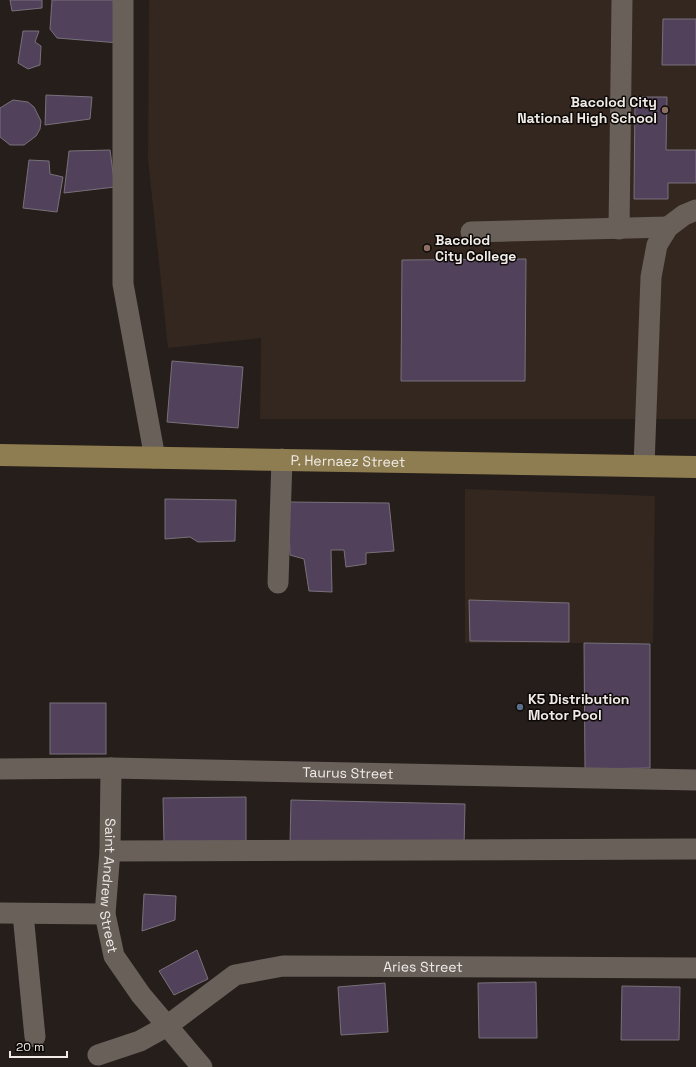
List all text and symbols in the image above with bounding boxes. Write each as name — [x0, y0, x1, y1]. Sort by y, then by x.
place label: Bacolod City National High School — [517, 93, 657, 127]
marker: Bacolod City National High School — [660, 105, 670, 115]
place label: Bacolod City College — [435, 231, 516, 265]
marker: Bacolod City College — [422, 243, 432, 253]
street label: P. Hernaez Street — [290, 451, 405, 471]
place label: K5 Distribution Motor Pool — [528, 690, 629, 724]
marker: K5 Distribution Motor Pool — [515, 702, 525, 712]
street label: Taurus Street — [302, 763, 394, 783]
street label: Saint Andrew Street — [96, 818, 122, 955]
street label: Aries Street — [383, 957, 463, 976]
scale bar — [10, 1033, 67, 1059]
text: 20 m — [16, 1039, 44, 1055]

